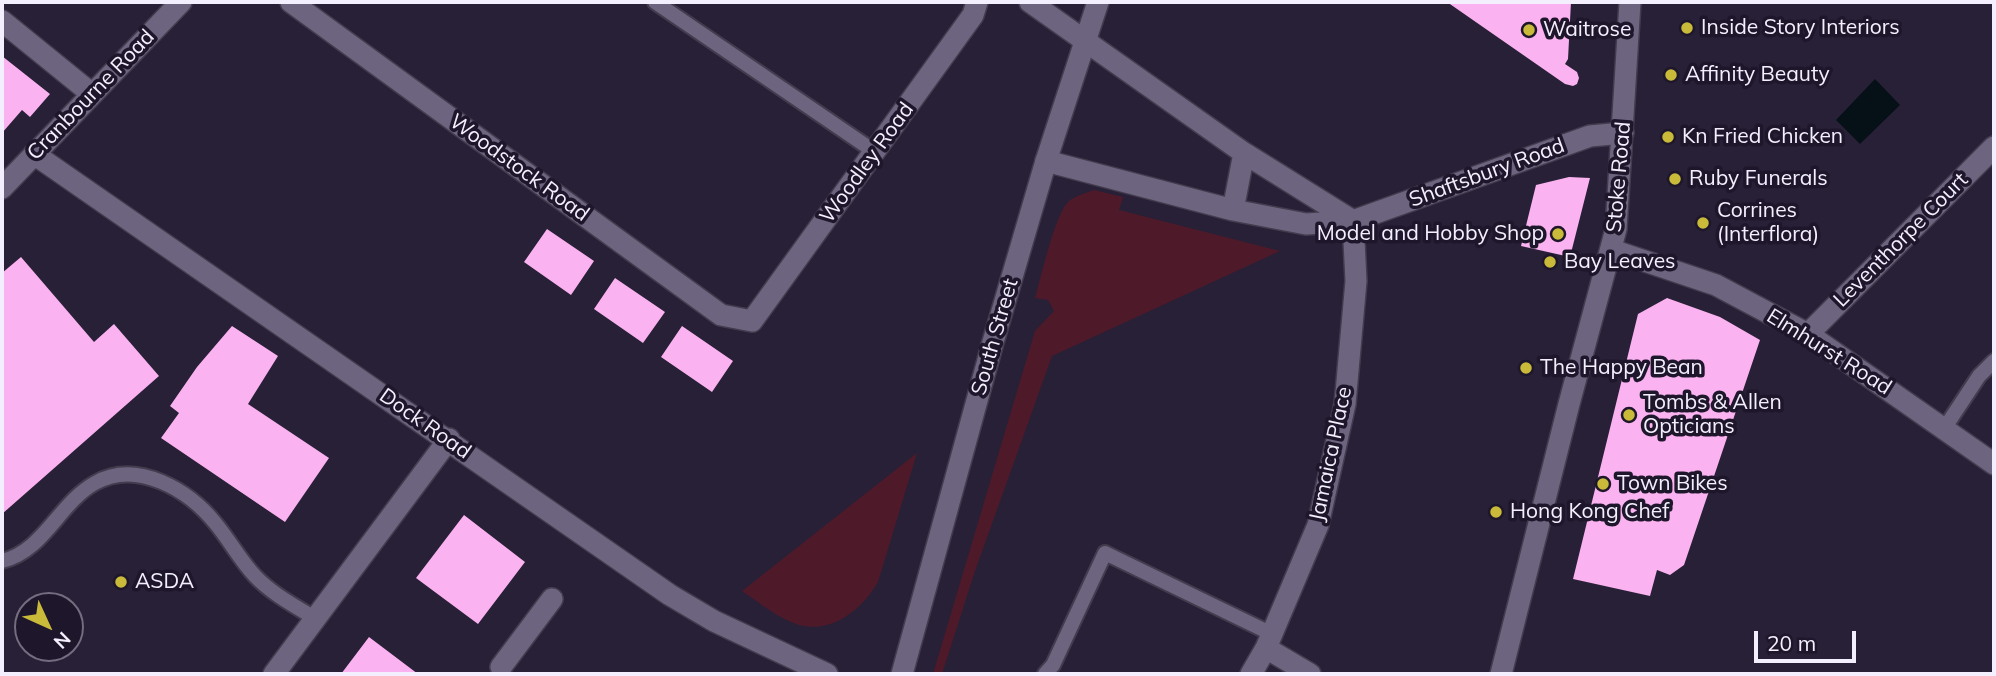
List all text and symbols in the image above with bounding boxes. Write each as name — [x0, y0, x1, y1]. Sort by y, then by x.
place label: Inside Story Interiors — [1701, 15, 1900, 41]
place label: Waitrose — [1543, 17, 1631, 43]
marker: Inside Story Interiors — [1679, 20, 1695, 36]
marker: Waitrose — [1521, 22, 1537, 38]
street label: Cranbourne Road — [22, 24, 160, 166]
place label: Affinity Beauty — [1685, 62, 1830, 88]
marker: Affinity Beauty — [1663, 67, 1679, 83]
street label: Woodley Road — [815, 98, 919, 228]
street label: Woodstock Road — [444, 109, 594, 227]
street label: Stoke Road — [1602, 121, 1636, 233]
place label: Kn Fried Chicken — [1682, 124, 1843, 150]
marker: Kn Fried Chicken — [1660, 129, 1676, 145]
street label: Shaftsbury Road — [1406, 133, 1568, 213]
place label: Ruby Funerals — [1689, 166, 1828, 192]
street label: Leventhorpe Court — [1829, 168, 1973, 312]
marker: Ruby Funerals — [1667, 171, 1683, 187]
place label: Corrines (Interflora) — [1717, 198, 1819, 248]
marker: Corrines (Interflora) — [1695, 215, 1711, 231]
place label: Model and Hobby Shop — [1317, 221, 1544, 247]
marker: Model and Hobby Shop — [1550, 226, 1566, 242]
place label: Bay Leaves — [1564, 249, 1676, 275]
marker: Bay Leaves — [1542, 254, 1558, 270]
street label: South Street — [966, 276, 1024, 398]
street label: Elmhurst Road — [1762, 304, 1896, 400]
place label: The Happy Bean — [1540, 355, 1703, 381]
marker: The Happy Bean — [1518, 360, 1534, 376]
street label: Dock Road — [374, 383, 476, 465]
street label: Jamaica Place — [1304, 384, 1358, 524]
place label: Tombs & Allen Opticians — [1643, 390, 1782, 440]
marker: Tombs & Allen Opticians — [1621, 407, 1637, 423]
place label: Town Bikes — [1617, 471, 1728, 497]
marker: Town Bikes — [1595, 476, 1611, 492]
place label: Hong Kong Chef — [1510, 499, 1669, 525]
marker: Hong Kong Chef — [1488, 504, 1504, 520]
place label: ASDA — [135, 569, 194, 595]
marker: ASDA — [113, 574, 129, 590]
north arrow — [14, 592, 84, 662]
scale bar — [1758, 616, 1860, 660]
text: N — [49, 627, 76, 654]
text: 20 m — [1767, 630, 1816, 656]

